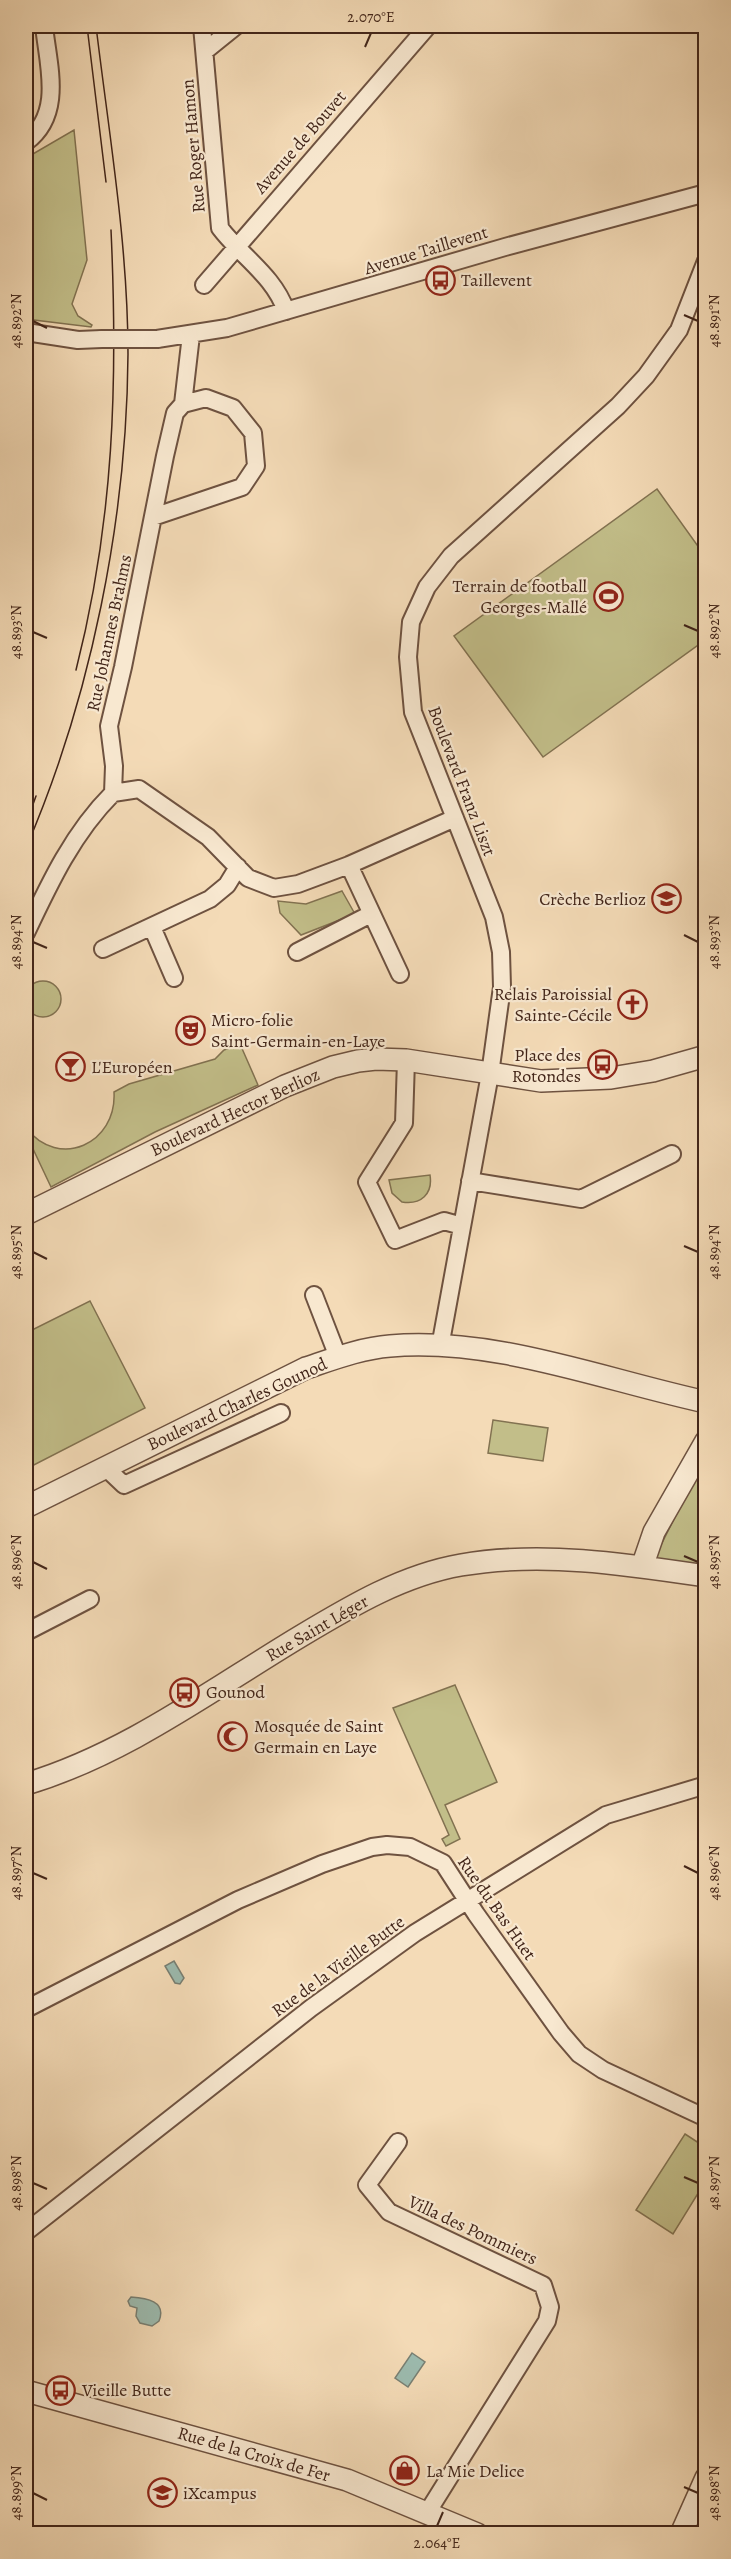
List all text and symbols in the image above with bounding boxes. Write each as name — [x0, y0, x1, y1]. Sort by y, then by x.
text: 2.070°E — [347, 7, 395, 27]
street label: Rue Roger Hamon — [175, 78, 211, 214]
street label: Avenue de Bouvet — [248, 85, 352, 199]
street label: Avenue Taillevent — [360, 220, 491, 280]
bus stop icon: Taillevent — [424, 264, 456, 296]
place label: Taillevent — [461, 268, 532, 292]
text: 48.892°N — [6, 293, 26, 349]
text: 48.891°N — [704, 294, 724, 348]
street label: Rue Johannes Brahms — [81, 552, 137, 714]
place label: Terrain de football Georges-Mallé — [453, 574, 588, 619]
sports icon: Terrain de football Georges-Mallé — [592, 580, 624, 612]
text: 48.892°N — [704, 603, 724, 659]
text: 48.893°N — [6, 605, 26, 659]
street label: Boulevard Franz Liszt — [422, 702, 502, 860]
school or university icon: Crèche Berlioz — [651, 883, 683, 915]
place label: Crèche Berlioz — [539, 887, 646, 911]
text: 48.894°N — [6, 914, 26, 969]
text: 48.893°N — [704, 915, 724, 969]
place label: Relais Paroissial Sainte-Cécile — [494, 982, 613, 1027]
church icon: Relais Paroissial Sainte-Cécile — [617, 988, 649, 1020]
place label: Micro-folie Saint-Germain-en-Laye — [211, 1008, 385, 1053]
theatre icon: Micro-folie Saint-Germain-en-Laye — [174, 1014, 206, 1046]
place label: Place des Rotondes — [512, 1043, 581, 1088]
bus stop icon: Place des Rotondes — [586, 1049, 618, 1081]
bar icon: L'Européen — [54, 1051, 86, 1083]
place label: L'Européen — [91, 1055, 173, 1079]
street label: Boulevard Hector Berlioz — [146, 1062, 324, 1162]
text: 48.894°N — [704, 1224, 724, 1279]
text: 48.895°N — [6, 1225, 26, 1279]
street label: Boulevard Charles Gounod — [143, 1352, 331, 1456]
text: 48.896°N — [6, 1534, 26, 1590]
text: 48.895°N — [704, 1535, 724, 1589]
street label: Rue Saint Léger — [261, 1589, 373, 1667]
bus stop icon: Gounod — [169, 1676, 201, 1708]
place label: Gounod — [206, 1680, 265, 1704]
place label: Mosquée de Saint Germain en Laye — [254, 1714, 384, 1759]
mosque icon: Mosquée de Saint Germain en Laye — [217, 1720, 249, 1752]
text: 48.896°N — [704, 1845, 724, 1901]
text: 48.897°N — [6, 1846, 26, 1900]
street label: Rue du Bas Huet — [452, 1851, 542, 1965]
street label: Rue de la Vieille Butte — [267, 1910, 409, 2022]
text: 48.898°N — [6, 2155, 26, 2211]
text: 48.897°N — [704, 2156, 724, 2210]
street label: Villa des Pommiers — [404, 2189, 541, 2270]
bus stop icon: Vieille Butte — [45, 2374, 77, 2406]
place label: Vieille Butte — [81, 2378, 171, 2402]
street label: Rue de la Croix de Fer — [175, 2421, 333, 2487]
shop icon: La Mie Delice — [389, 2455, 421, 2487]
place label: La Mie Delice — [426, 2459, 524, 2483]
text: 48.899°N — [6, 2465, 26, 2520]
text: 48.898°N — [704, 2465, 724, 2521]
school or university icon: iXcampus — [146, 2477, 178, 2509]
place label: iXcampus — [183, 2481, 257, 2505]
text: 2.064°E — [414, 2533, 460, 2553]

